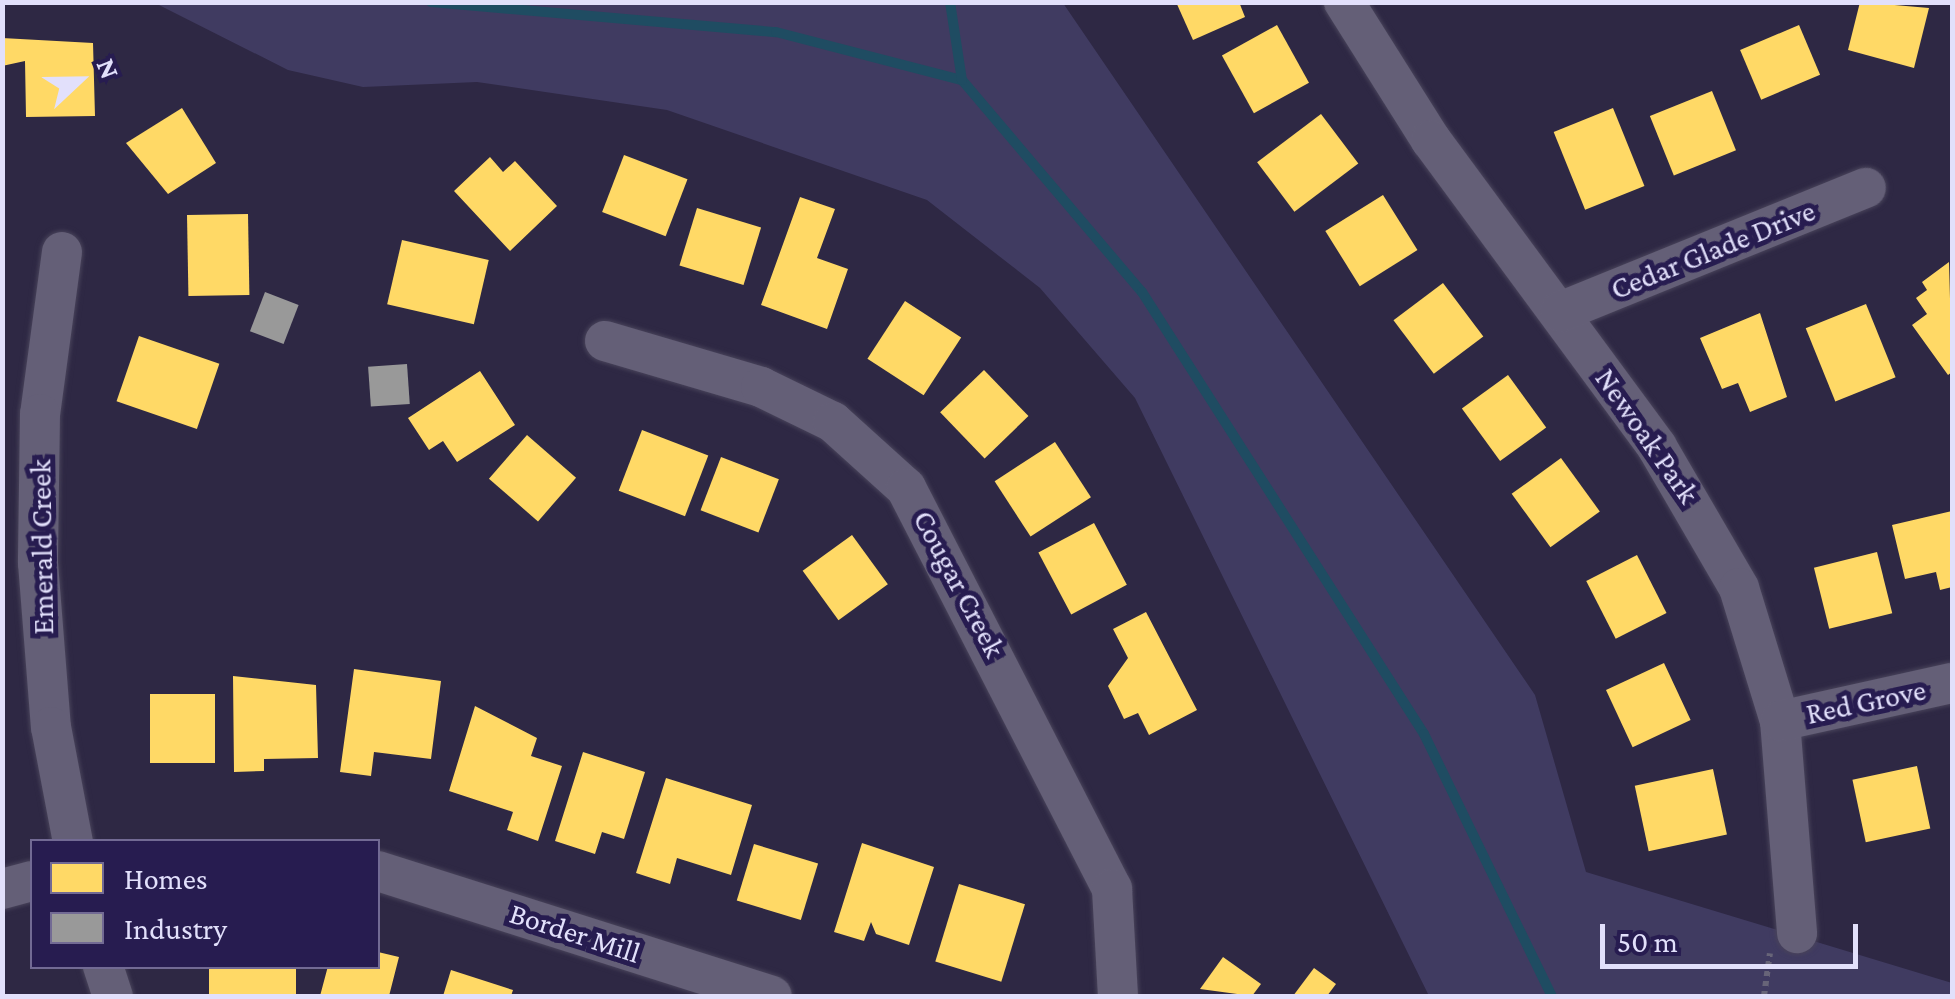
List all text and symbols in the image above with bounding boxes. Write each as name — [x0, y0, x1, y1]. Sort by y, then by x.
north arrow — [30, 30, 130, 130]
text: N — [90, 54, 126, 83]
street label: Cedar Glade Drive — [1606, 193, 1820, 307]
street label: Newoak Park — [1587, 362, 1707, 510]
street label: Emerald Creek — [22, 459, 62, 635]
street label: Cougar Creek — [905, 504, 1013, 664]
street label: Red Grove — [1803, 672, 1929, 732]
legend — [30, 839, 380, 969]
text: Homes — [124, 862, 208, 895]
street label: Border Mill — [505, 895, 645, 971]
scale bar — [1605, 904, 1862, 966]
text: Industry — [124, 912, 227, 945]
text: 50 m — [1617, 925, 1678, 958]

